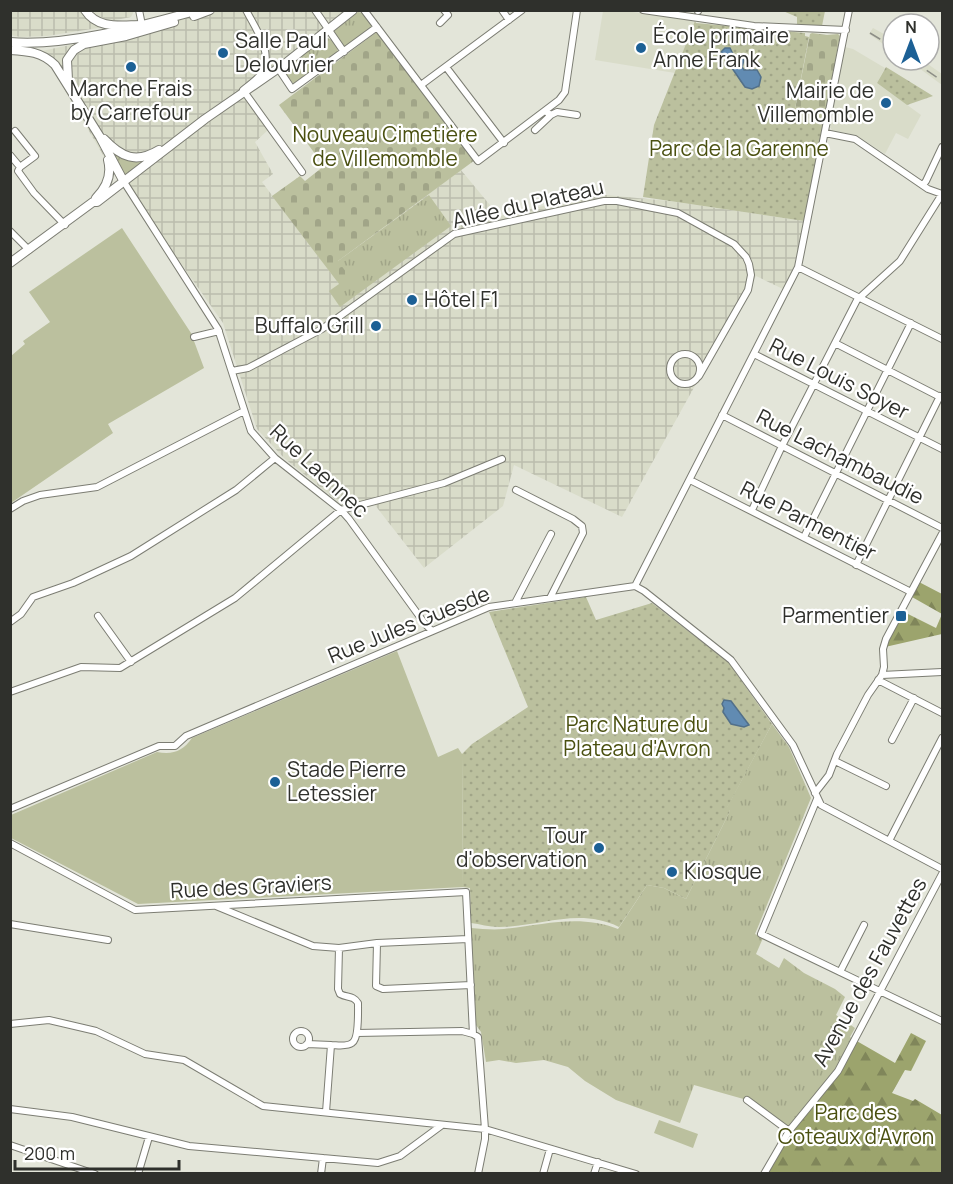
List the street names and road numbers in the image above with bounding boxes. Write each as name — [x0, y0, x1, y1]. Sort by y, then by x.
street label: Allée du Plateau — [449, 172, 606, 234]
street label: Rue Louis Soyer — [765, 331, 915, 426]
street label: Rue Lachambaudie — [752, 402, 929, 510]
street label: Rue Laennec — [264, 417, 375, 523]
street label: Rue Parmentier — [736, 474, 882, 567]
street label: Rue Jules Guesde — [324, 579, 494, 669]
street label: Rue des Graviers — [170, 868, 332, 904]
street label: Avenue des Fauvettes — [806, 872, 933, 1071]

